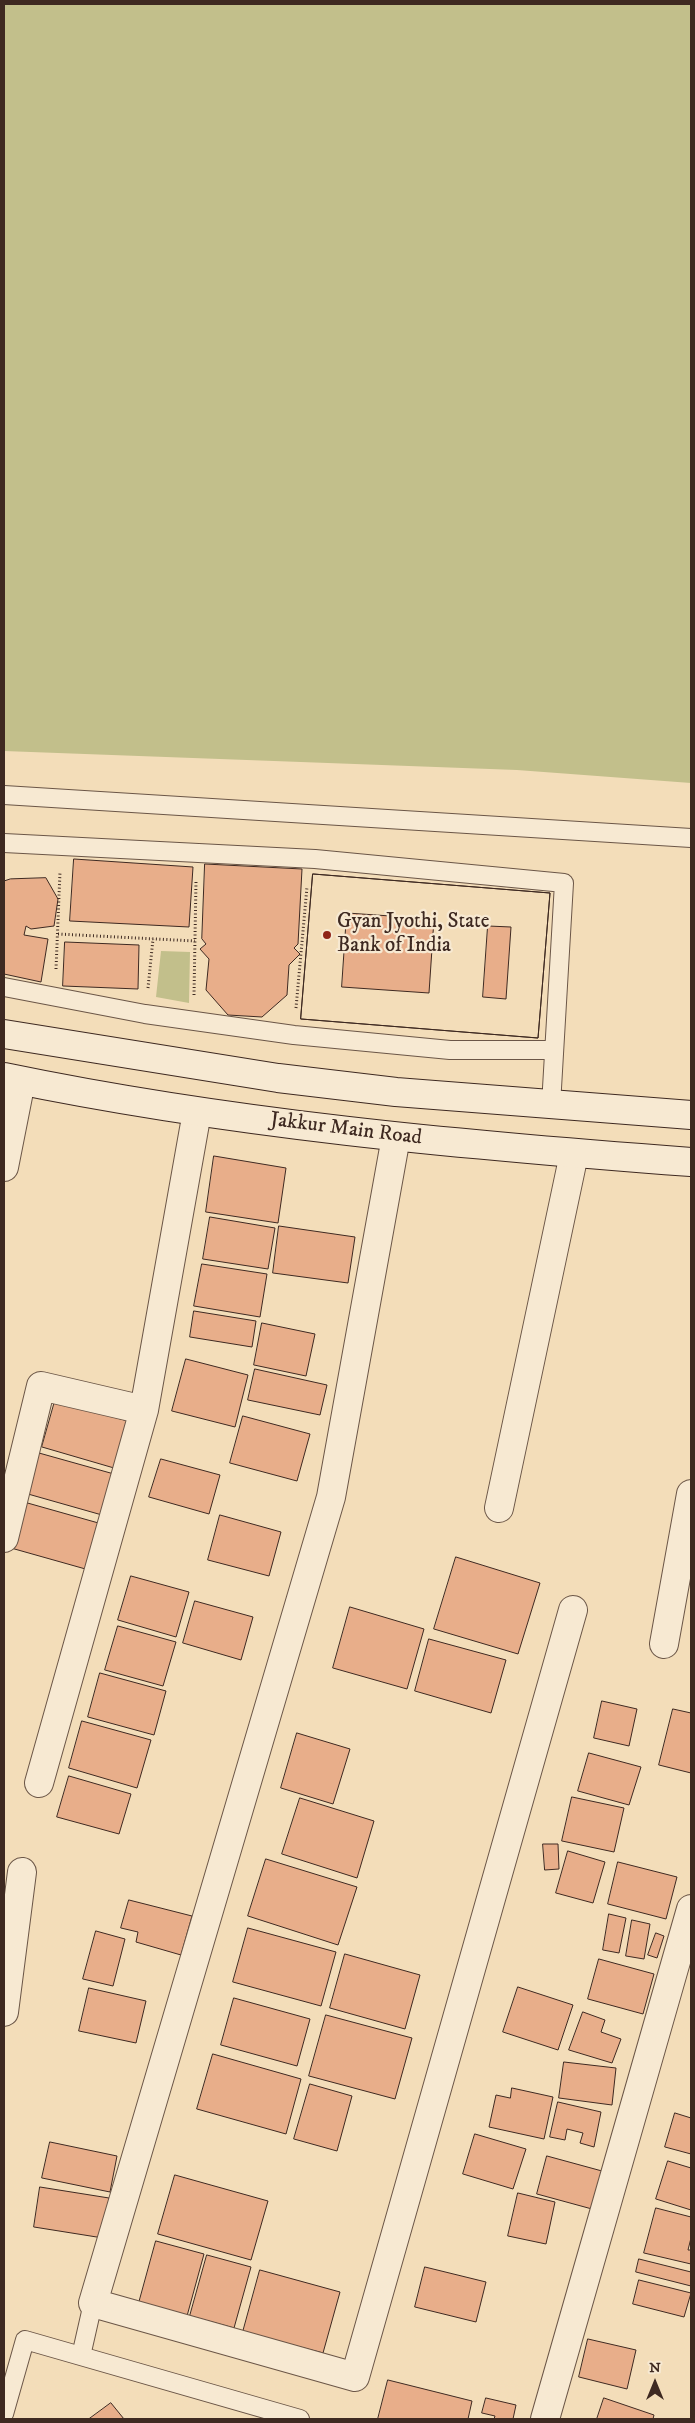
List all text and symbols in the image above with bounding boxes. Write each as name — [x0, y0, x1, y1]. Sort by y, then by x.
place label: Gyan Jyothi, State Bank of India — [337, 910, 489, 960]
marker: Gyan Jyothi, State Bank of India — [321, 929, 333, 941]
street label: Jakkur Main Road — [269, 1108, 423, 1152]
north arrow — [630, 2358, 680, 2408]
text: N — [649, 2359, 661, 2377]

